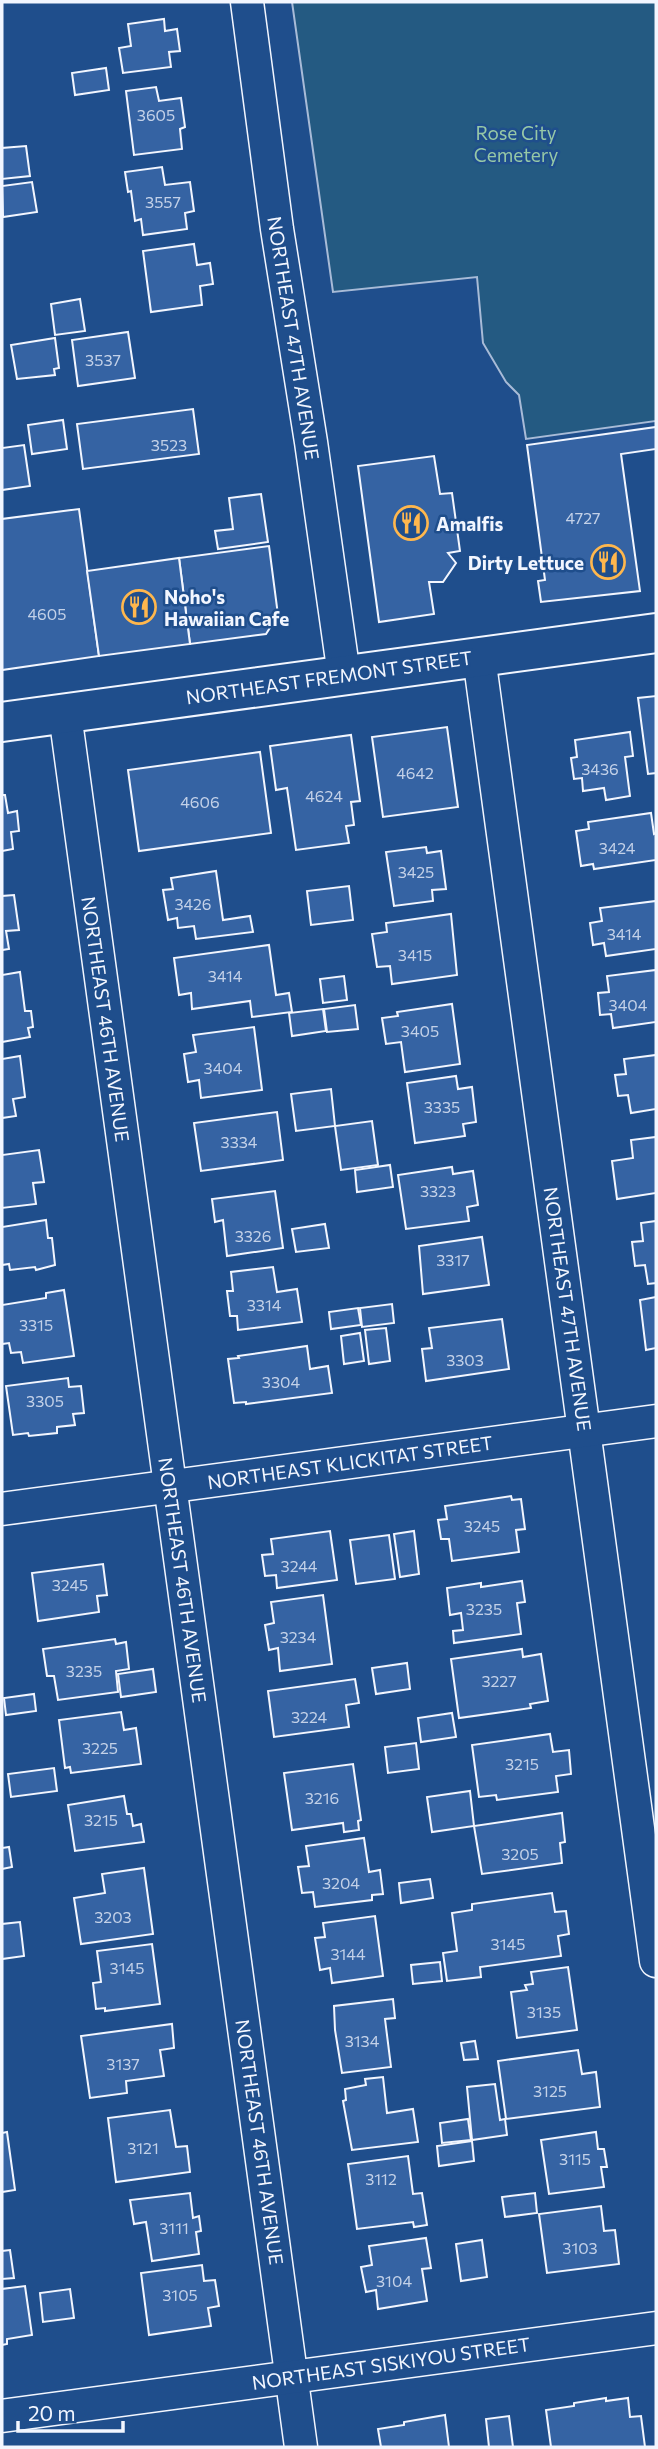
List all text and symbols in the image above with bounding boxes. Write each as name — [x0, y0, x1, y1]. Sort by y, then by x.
house number: 3605 — [137, 105, 175, 124]
park label: Rose City Cemetery — [474, 121, 558, 166]
house number: 3557 — [145, 192, 181, 211]
street label: NORTHEAST 47TH AVENUE — [263, 215, 325, 461]
house number: 3537 — [85, 350, 121, 369]
house number: 3523 — [151, 435, 187, 454]
restaurant icon: Amalfis — [392, 504, 430, 542]
house number: 4727 — [565, 508, 601, 527]
place label: Amalfis — [436, 512, 503, 535]
restaurant icon: Dirty Lettuce — [589, 543, 627, 581]
place label: Dirty Lettuce — [468, 551, 584, 574]
place label: Noho's Hawaiian Cafe — [164, 585, 289, 630]
restaurant icon: Noho's Hawaiian Cafe — [120, 588, 158, 626]
house number: 4605 — [28, 604, 66, 623]
street label: NORTHEAST FREMONT STREET — [184, 646, 474, 708]
house number: 3436 — [581, 759, 619, 778]
house number: 4642 — [396, 763, 434, 782]
house number: 4624 — [305, 786, 343, 805]
house number: 4606 — [180, 792, 220, 811]
house number: 3424 — [599, 838, 636, 857]
house number: 3425 — [398, 862, 434, 881]
house number: 3426 — [174, 894, 212, 913]
street label: NORTHEAST 46TH AVENUE — [77, 895, 135, 1143]
house number: 3414 — [607, 924, 642, 943]
house number: 3415 — [398, 945, 432, 964]
house number: 3414 — [208, 966, 243, 985]
house number: 3404 — [609, 995, 648, 1014]
house number: 3405 — [401, 1021, 439, 1040]
house number: 3404 — [204, 1058, 243, 1077]
house number: 3335 — [424, 1097, 460, 1116]
house number: 3334 — [221, 1132, 258, 1151]
house number: 3323 — [420, 1181, 456, 1200]
street label: NORTHEAST 47TH AVENUE — [539, 1185, 597, 1433]
house number: 3326 — [235, 1226, 271, 1245]
house number: 3317 — [436, 1250, 470, 1269]
house number: 3314 — [247, 1295, 282, 1314]
house number: 3315 — [19, 1315, 53, 1334]
house number: 3303 — [446, 1350, 484, 1369]
house number: 3304 — [262, 1372, 301, 1391]
house number: 3305 — [26, 1391, 64, 1410]
street label: NORTHEAST KLICKITAT STREET — [206, 1431, 494, 1493]
street label: NORTHEAST 46TH AVENUE — [154, 1456, 212, 1704]
house number: 3245 — [464, 1516, 500, 1535]
house number: 3244 — [281, 1556, 318, 1575]
house number: 3245 — [52, 1575, 88, 1594]
house number: 3235 — [466, 1599, 502, 1618]
house number: 3234 — [280, 1627, 317, 1646]
house number: 3235 — [66, 1661, 102, 1680]
house number: 3227 — [481, 1671, 517, 1690]
house number: 3224 — [291, 1707, 327, 1726]
house number: 3225 — [82, 1738, 118, 1757]
house number: 3215 — [505, 1754, 539, 1773]
house number: 3216 — [305, 1788, 339, 1807]
house number: 3215 — [84, 1810, 118, 1829]
house number: 3205 — [501, 1844, 539, 1863]
house number: 3204 — [322, 1873, 360, 1892]
house number: 3203 — [94, 1907, 132, 1926]
house number: 3145 — [491, 1934, 525, 1953]
house number: 3144 — [330, 1944, 366, 1963]
house number: 3145 — [110, 1958, 144, 1977]
house number: 3135 — [527, 2002, 561, 2021]
street label: NORTHEAST 46TH AVENUE — [231, 2018, 289, 2266]
house number: 3134 — [345, 2031, 380, 2050]
house number: 3137 — [106, 2054, 140, 2073]
house number: 3125 — [533, 2081, 567, 2100]
house number: 3121 — [127, 2138, 159, 2157]
house number: 3115 — [559, 2149, 591, 2168]
house number: 3112 — [365, 2169, 397, 2188]
house number: 3111 — [159, 2218, 189, 2237]
house number: 3103 — [562, 2238, 598, 2257]
house number: 3104 — [376, 2271, 412, 2290]
house number: 3105 — [162, 2285, 198, 2304]
street label: NORTHEAST SISKIYOU STREET — [250, 2332, 532, 2394]
scale bar — [18, 2390, 122, 2434]
text: 20 m — [28, 2400, 76, 2425]

